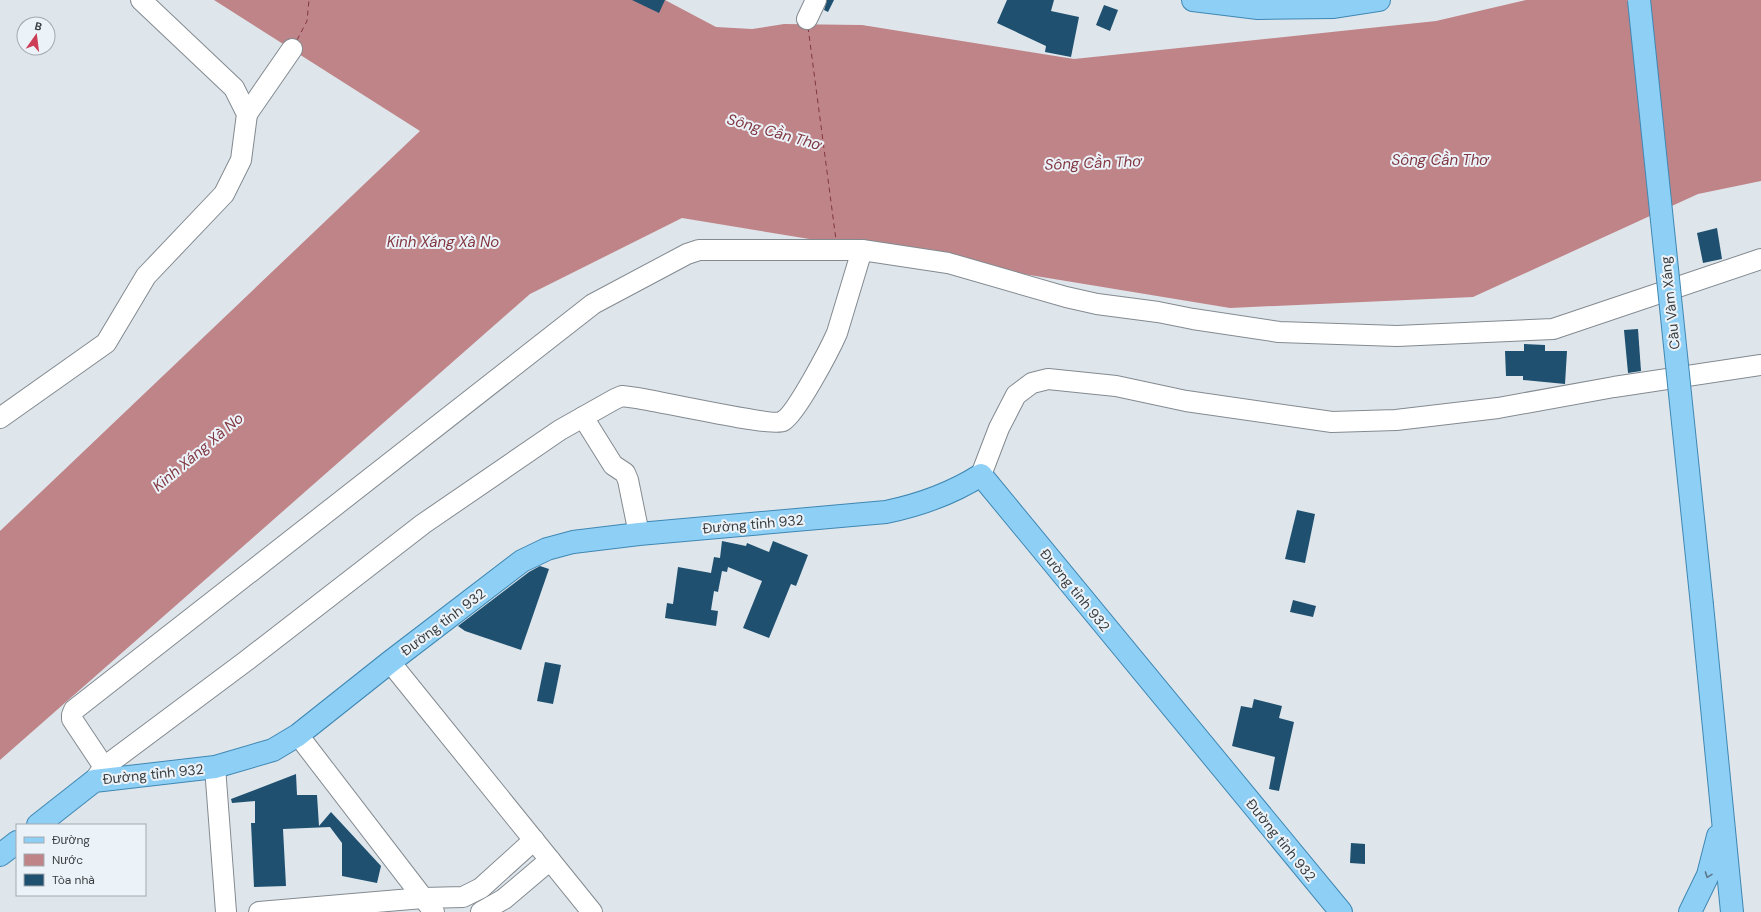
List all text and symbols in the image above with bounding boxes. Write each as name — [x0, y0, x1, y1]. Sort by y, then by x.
north arrow — [16, 16, 56, 56]
text: B — [33, 19, 44, 34]
water label: Sông Cần Thơ — [725, 109, 825, 155]
water label: Sông Cần Thơ — [1392, 150, 1490, 170]
water label: Sông Cần Thơ — [1044, 151, 1144, 175]
water label: Kinh Xáng Xà No — [387, 232, 499, 252]
street label: Cầu Vàm Xáng — [1656, 255, 1684, 350]
water label: Kinh Xáng Xà No — [148, 408, 248, 496]
street label: Đường tỉnh 932 — [702, 511, 804, 537]
street label: Đường tỉnh 932 — [1036, 545, 1114, 635]
street label: Đường tỉnh 932 — [397, 584, 489, 660]
street label: Đường tỉnh 932 — [102, 760, 204, 788]
street label: Đường tỉnh 932 — [1242, 795, 1320, 885]
legend — [16, 824, 146, 896]
text: Đường — [52, 832, 90, 848]
text: Nước — [52, 852, 83, 868]
one-way arrow — [1704, 871, 1713, 878]
text: Tòa nhà — [52, 872, 95, 888]

